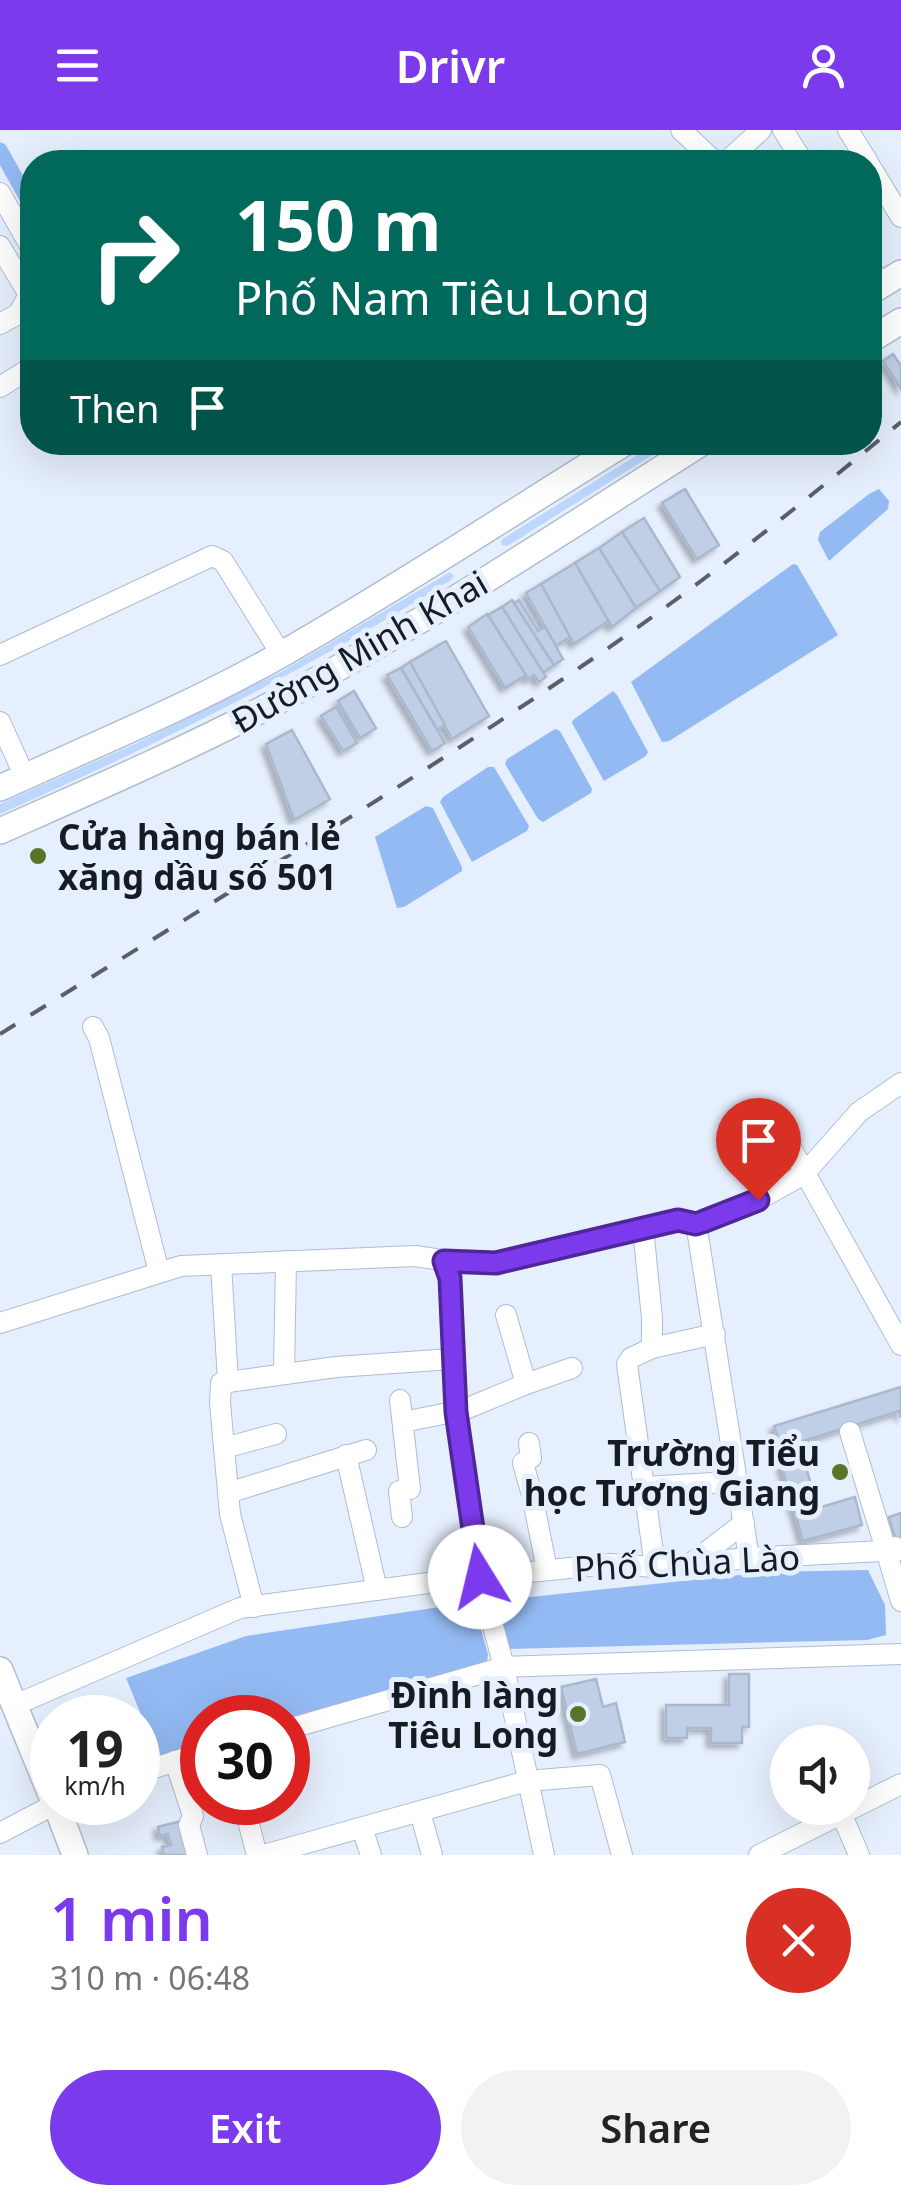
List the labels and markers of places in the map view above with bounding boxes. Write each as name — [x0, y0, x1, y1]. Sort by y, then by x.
place label: Cửa hàng bán lẻ xăng dầu số 501 — [58, 813, 341, 900]
marker: Cửa hàng bán lẻ xăng dầu số 501 — [27, 845, 49, 867]
pin — [716, 1098, 801, 1201]
place label: Trường Tiểu học Tương Giang — [524, 1429, 820, 1516]
marker: Trường Tiểu học Tương Giang — [829, 1461, 851, 1483]
place label: Đình làng Tiêu Long — [388, 1671, 558, 1758]
marker: Đình làng Tiêu Long — [567, 1703, 589, 1725]

